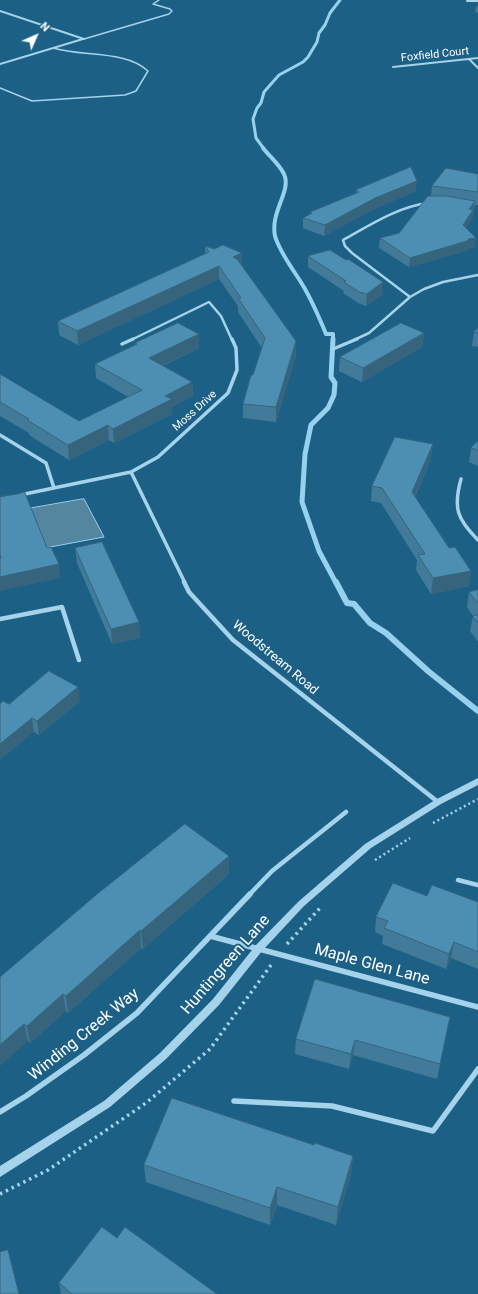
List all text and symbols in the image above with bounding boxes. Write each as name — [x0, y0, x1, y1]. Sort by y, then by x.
north arrow — [16, 16, 56, 56]
text: N — [37, 20, 52, 34]
street label: Foxfield Court — [400, 45, 470, 65]
street label: Moss Drive — [170, 388, 220, 434]
street label: Woodstream Road — [229, 618, 321, 698]
street label: Huntingreen Lane — [178, 911, 274, 1019]
street label: Maple Glen Lane — [312, 940, 432, 990]
street label: Winding Creek Way — [25, 985, 143, 1085]

